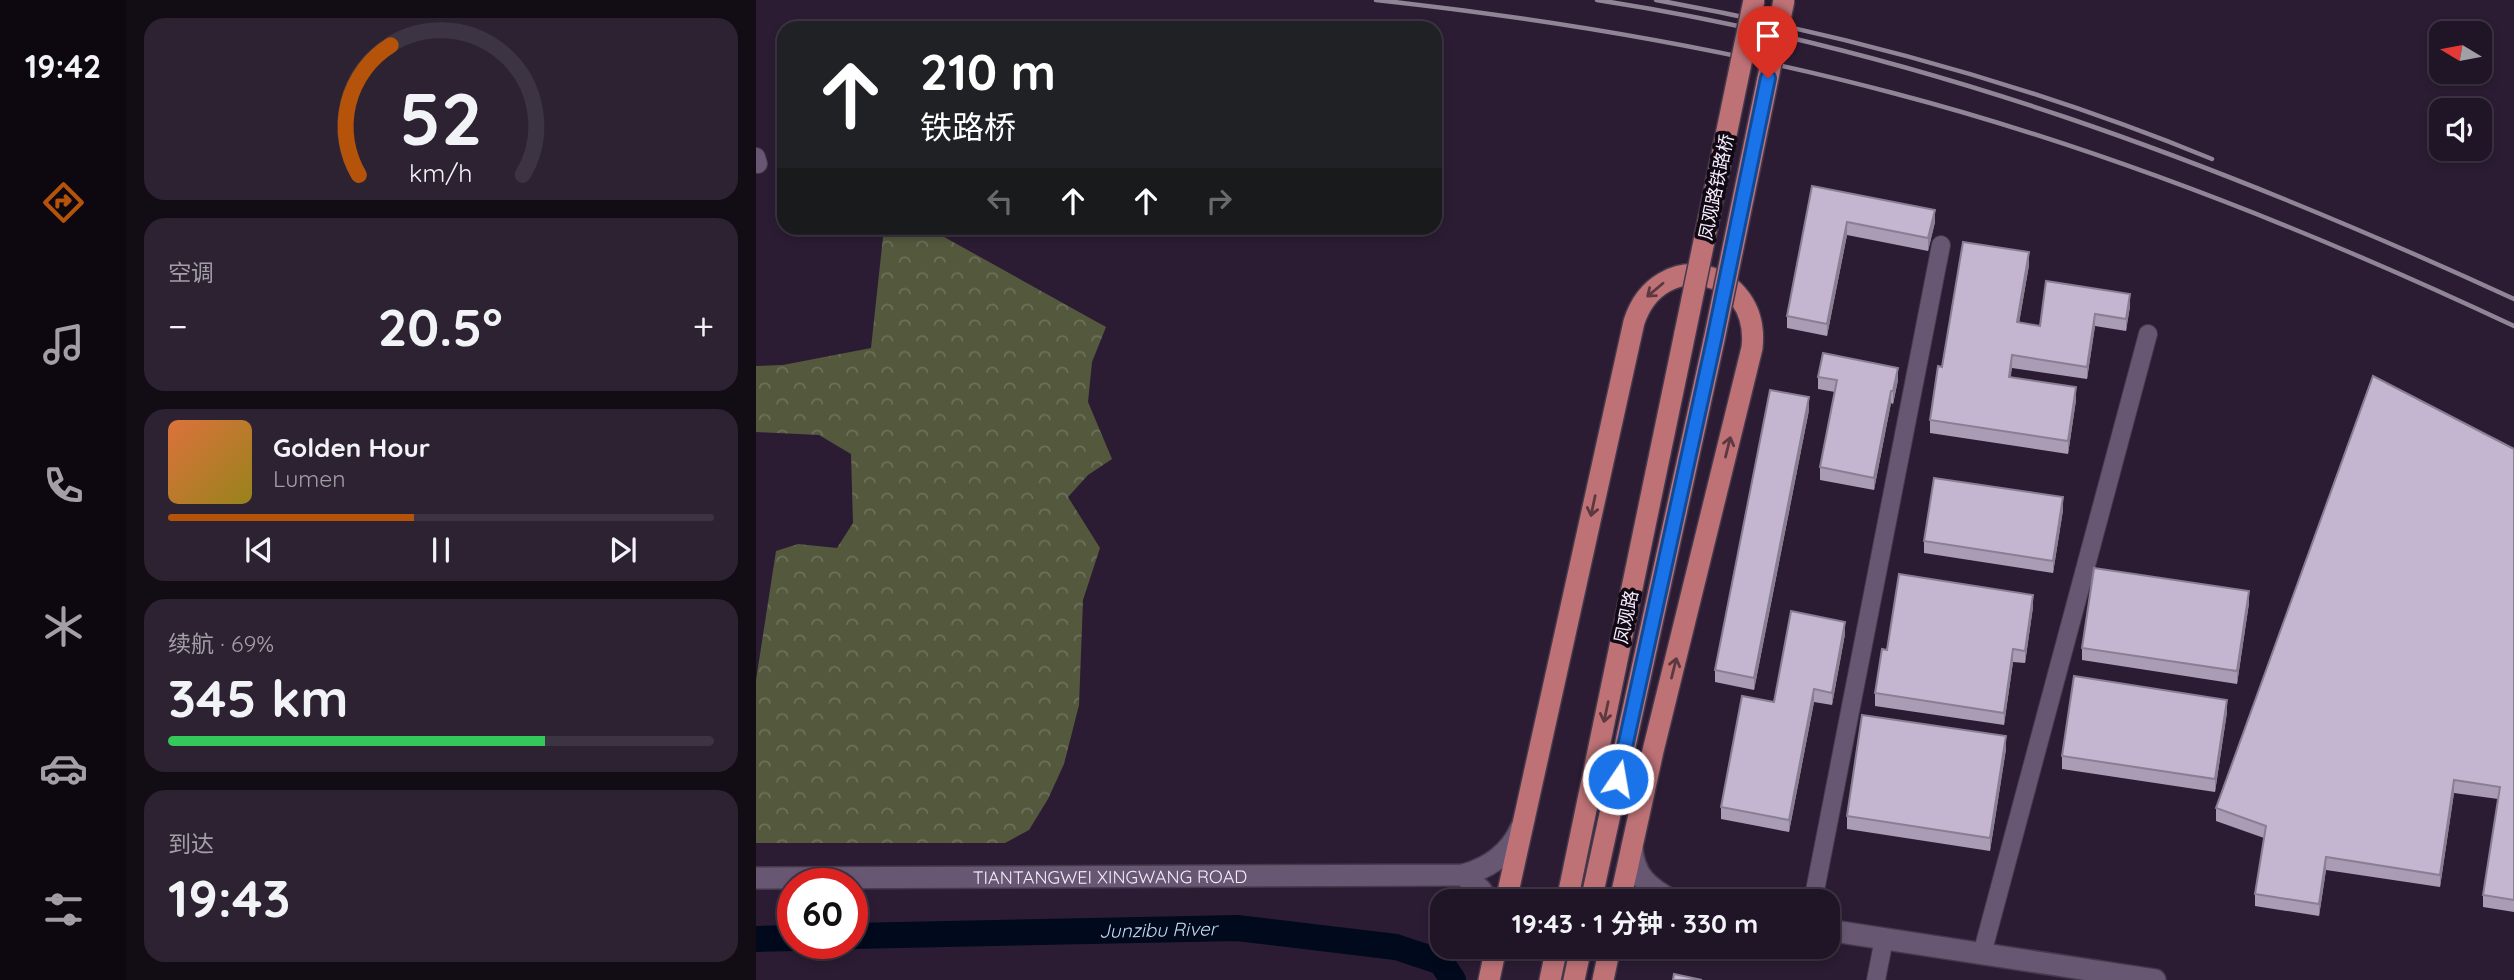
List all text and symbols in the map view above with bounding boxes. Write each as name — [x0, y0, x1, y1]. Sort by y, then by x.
pin — [1738, 6, 1798, 78]
icon: arrive — [1749, 17, 1787, 55]
north arrow — [2429, 21, 2492, 84]
map controls — [2429, 21, 2492, 161]
text: 210 m — [920, 41, 1056, 102]
text: 19:42 — [25, 46, 101, 86]
icon: ahead — [805, 49, 896, 140]
text: 52 — [399, 72, 483, 163]
button: sound — [2429, 98, 2492, 161]
text: 铁路桥 — [920, 107, 1016, 147]
street label: 凤观路铁路桥 — [1694, 132, 1738, 242]
text: km/h — [409, 157, 473, 188]
icon: directions — [39, 178, 88, 227]
icon: left — [981, 182, 1019, 220]
icon: ahead — [1054, 182, 1092, 220]
icon: ahead — [1127, 182, 1165, 220]
icon: right — [1200, 182, 1238, 220]
text: 空调 — [168, 258, 214, 287]
one-way arrow — [1646, 282, 1664, 298]
text: 20.5° — [378, 294, 503, 359]
text: − — [168, 302, 188, 350]
text: + — [693, 302, 714, 350]
icon: music — [39, 320, 88, 369]
text: Golden Hour — [273, 431, 430, 464]
one-way arrow — [1722, 436, 1735, 458]
icon: phone — [39, 461, 88, 510]
text: Lumen — [273, 464, 346, 493]
one-way arrow — [1586, 494, 1600, 517]
icon: previous — [240, 531, 278, 569]
icon: pause — [422, 531, 460, 569]
icon: next — [604, 531, 642, 569]
street label: 凤观路 — [1609, 588, 1643, 646]
icon: climate — [39, 602, 88, 651]
text: 续航 · 69% — [168, 629, 274, 658]
one-way arrow — [1668, 657, 1681, 679]
text: 345 km — [168, 665, 349, 730]
one-way arrow — [1599, 700, 1613, 723]
position arrow — [1581, 742, 1655, 816]
icon: car — [39, 744, 88, 793]
text: 到达 — [168, 829, 214, 858]
street label: TIANTANGWEI XINGWANG ROAD — [973, 864, 1247, 889]
text: 19:43 — [168, 865, 290, 930]
speed limit sign: 60 — [777, 868, 868, 959]
icon: filters — [39, 885, 88, 934]
text: 19:43 · 1 分钟 · 330 m — [1512, 907, 1758, 940]
water label: Junzibu River — [1099, 916, 1220, 943]

